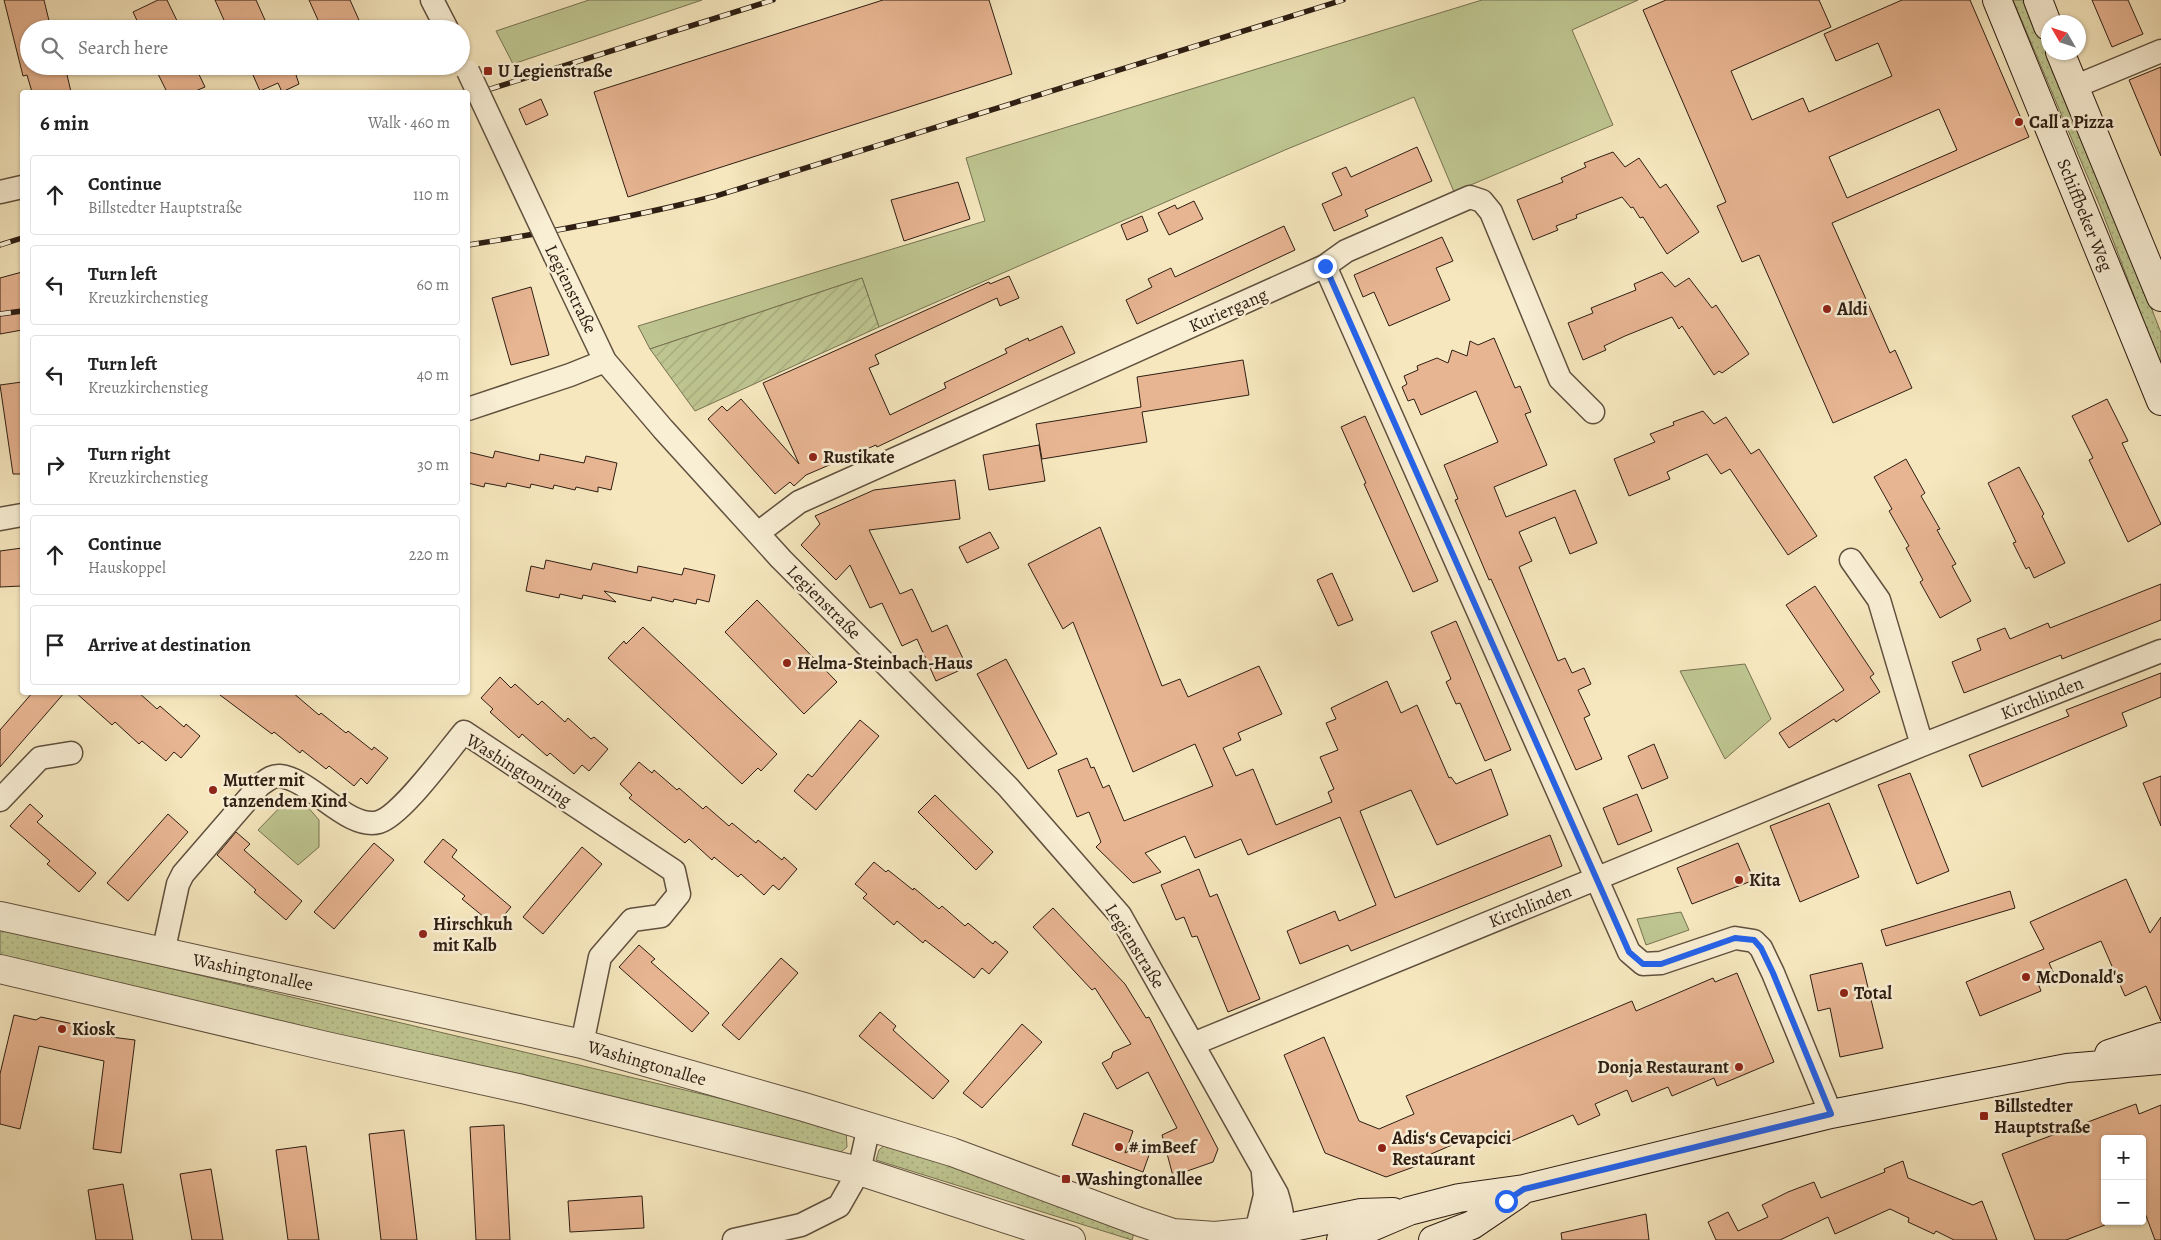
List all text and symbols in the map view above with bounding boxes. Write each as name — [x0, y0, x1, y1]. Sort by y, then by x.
north arrow — [2041, 15, 2086, 60]
search box — [20, 20, 470, 75]
icon: search — [38, 34, 66, 62]
text: Search here — [78, 35, 168, 61]
place label: U Legienstraße — [498, 59, 613, 83]
marker: U Legienstraße — [482, 65, 494, 77]
text: 6 min — [40, 109, 89, 137]
place label: Call a Pizza — [2029, 110, 2114, 134]
text: Walk · 460 m — [368, 112, 450, 134]
marker: Call a Pizza — [2013, 116, 2025, 128]
street label: Schiffbeker Weg — [2051, 155, 2119, 275]
text: Continue — [88, 171, 162, 197]
icon: ahead — [41, 181, 69, 209]
text: 110 m — [413, 184, 449, 206]
text: Billstedter Hauptstraße — [88, 197, 242, 219]
street label: Legienstraße — [539, 241, 603, 337]
route end — [1314, 255, 1337, 278]
text: Turn left — [88, 261, 157, 287]
icon: left — [41, 271, 69, 299]
text: 60 m — [417, 274, 449, 296]
street label: Kuriergang — [1185, 282, 1271, 338]
text: Kreuzkirchenstieg — [88, 287, 208, 309]
place label: Aldi — [1836, 297, 1868, 321]
marker: Aldi — [1821, 303, 1833, 315]
text: Turn left — [88, 351, 157, 377]
icon: left — [41, 361, 69, 389]
text: 40 m — [417, 364, 449, 386]
text: Kreuzkirchenstieg — [88, 377, 208, 399]
text: Turn right — [88, 441, 170, 467]
place label: Rustikate — [823, 445, 895, 469]
icon: right — [41, 451, 69, 479]
marker: Rustikate — [807, 451, 819, 463]
text: 30 m — [417, 454, 449, 476]
text: Kreuzkirchenstieg — [88, 467, 208, 489]
text: Continue — [88, 531, 162, 557]
icon: ahead — [41, 541, 69, 569]
text: 220 m — [409, 544, 449, 566]
text: Hauskoppel — [88, 557, 166, 579]
street label: Legienstraße — [782, 560, 866, 644]
icon: arrive — [41, 631, 69, 659]
text: Arrive at destination — [88, 632, 251, 658]
place label: Helma-Steinbach-Haus — [797, 651, 973, 675]
marker: Helma-Steinbach-Haus — [781, 657, 793, 669]
street label: Kirchlinden — [1997, 670, 2087, 725]
street label: Washingtonring — [461, 727, 576, 812]
place label: Mutter mit tanzendem Kind — [223, 768, 348, 813]
marker: Mutter mit tanzendem Kind — [207, 784, 219, 796]
place label: Kita — [1749, 868, 1781, 892]
marker: Kita — [1733, 874, 1745, 886]
street label: Kirchlinden — [1485, 878, 1575, 933]
street label: Legienstraße — [1099, 899, 1171, 993]
place label: Hirschkuh mit Kalb — [433, 912, 513, 957]
marker: Hirschkuh mit Kalb — [417, 928, 429, 940]
street label: Washingtonallee — [190, 947, 315, 996]
place label: McDonald's — [2036, 965, 2124, 989]
marker: McDonald's — [2020, 971, 2032, 983]
place label: Total — [1854, 981, 1892, 1005]
marker: Total — [1838, 987, 1850, 999]
place label: Kiosk — [72, 1017, 116, 1041]
marker: Kiosk — [56, 1023, 68, 1035]
street label: Washingtonallee — [584, 1034, 709, 1091]
place label: Donja Restaurant — [1597, 1055, 1729, 1079]
marker: Donja Restaurant — [1733, 1061, 1745, 1073]
place label: Billstedter Hauptstraße — [1994, 1094, 2090, 1139]
marker: Billstedter Hauptstraße — [1978, 1110, 1990, 1122]
place label: Adis‘s Cevapcici Restaurant — [1391, 1126, 1511, 1171]
place label: # imBeef — [1129, 1135, 1198, 1159]
map controls — [2101, 1135, 2146, 1225]
button: + — [2101, 1135, 2146, 1180]
marker: # imBeef — [1113, 1141, 1125, 1153]
marker: Adis‘s Cevapcici Restaurant — [1376, 1142, 1388, 1154]
place label: Washingtonallee — [1075, 1167, 1203, 1191]
marker: Washingtonallee — [1060, 1173, 1072, 1185]
button: − — [2101, 1180, 2146, 1225]
route start — [1495, 1190, 1518, 1213]

